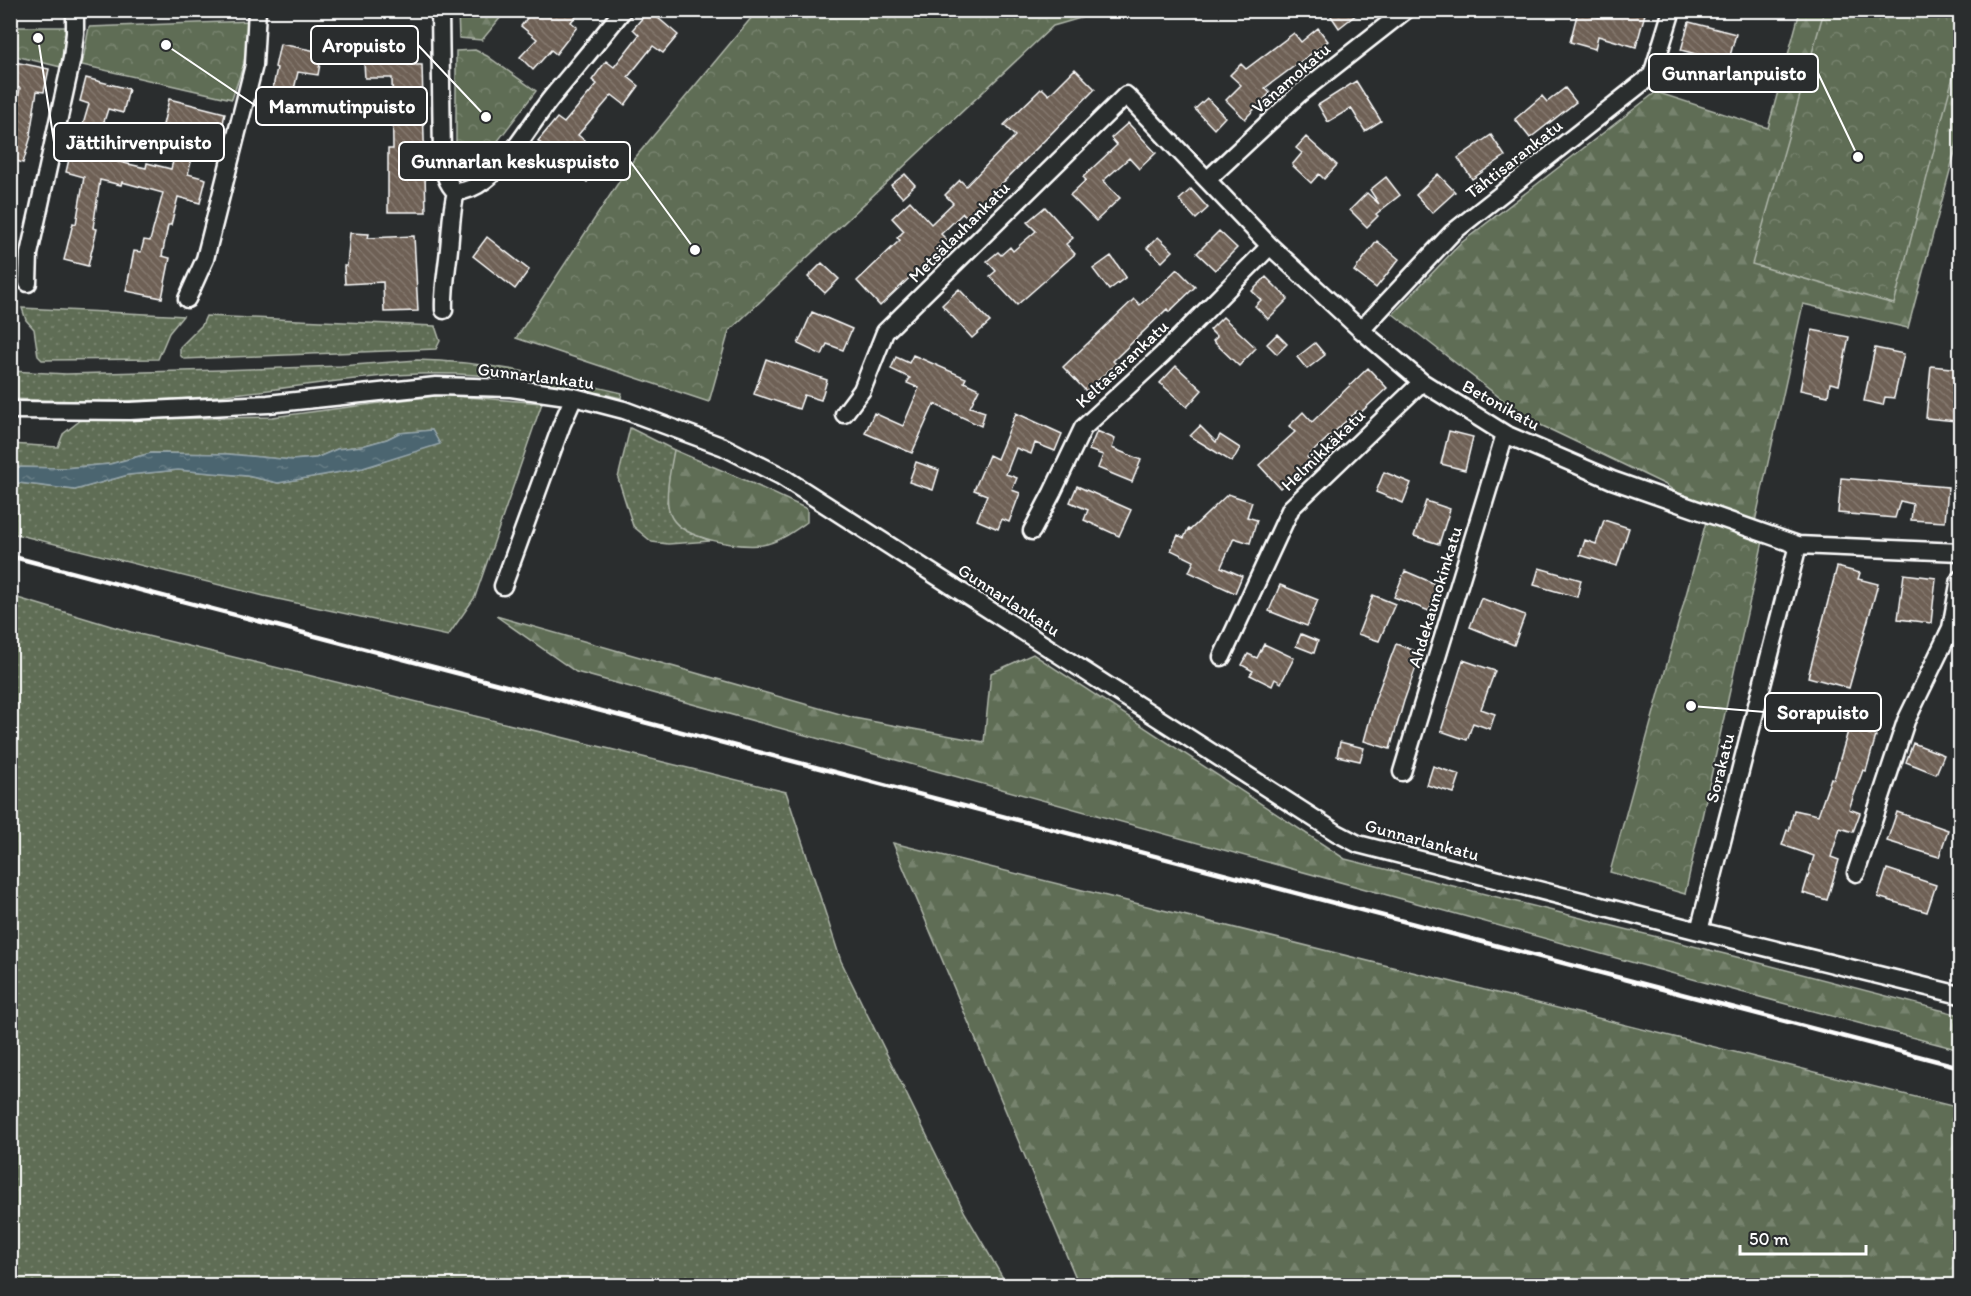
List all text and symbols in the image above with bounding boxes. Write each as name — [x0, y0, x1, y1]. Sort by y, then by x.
callout: Aropuisto — [311, 26, 418, 64]
text: Aropuisto — [321, 33, 406, 58]
street label: Vanamokatu — [1247, 38, 1335, 118]
callout: Gunnarlanpuisto — [1649, 54, 1818, 92]
text: Gunnarlanpuisto — [1662, 61, 1806, 86]
callout: Mammutinpuisto — [256, 87, 427, 125]
text: Mammutinpuisto — [269, 94, 415, 119]
street label: Tähtisarankatu — [1461, 114, 1567, 204]
callout: Jättihirvenpuisto — [54, 123, 224, 161]
text: Jättihirvenpuisto — [65, 130, 212, 155]
callout: Gunnarlan keskuspuisto — [399, 142, 630, 180]
text: Gunnarlan keskuspuisto — [411, 149, 619, 174]
street label: Metsälauhankatu — [904, 177, 1014, 287]
street label: Keltasarankatu — [1071, 315, 1173, 413]
street label: Gunnarlankatu — [476, 358, 596, 394]
street label: Betonikatu — [1458, 375, 1544, 435]
street label: Helmikkäkatu — [1276, 404, 1370, 496]
street label: Ahdekaunokinkatu — [1403, 524, 1467, 670]
street label: Gunnarlankatu — [954, 559, 1064, 641]
callout: Sorapuisto — [1765, 693, 1881, 731]
text: Sorapuisto — [1777, 700, 1869, 725]
street label: Sorakatu — [1701, 731, 1739, 805]
street label: Gunnarlankatu — [1362, 814, 1482, 866]
scale bar — [1740, 1218, 1866, 1256]
text: 50 m — [1749, 1228, 1789, 1250]

